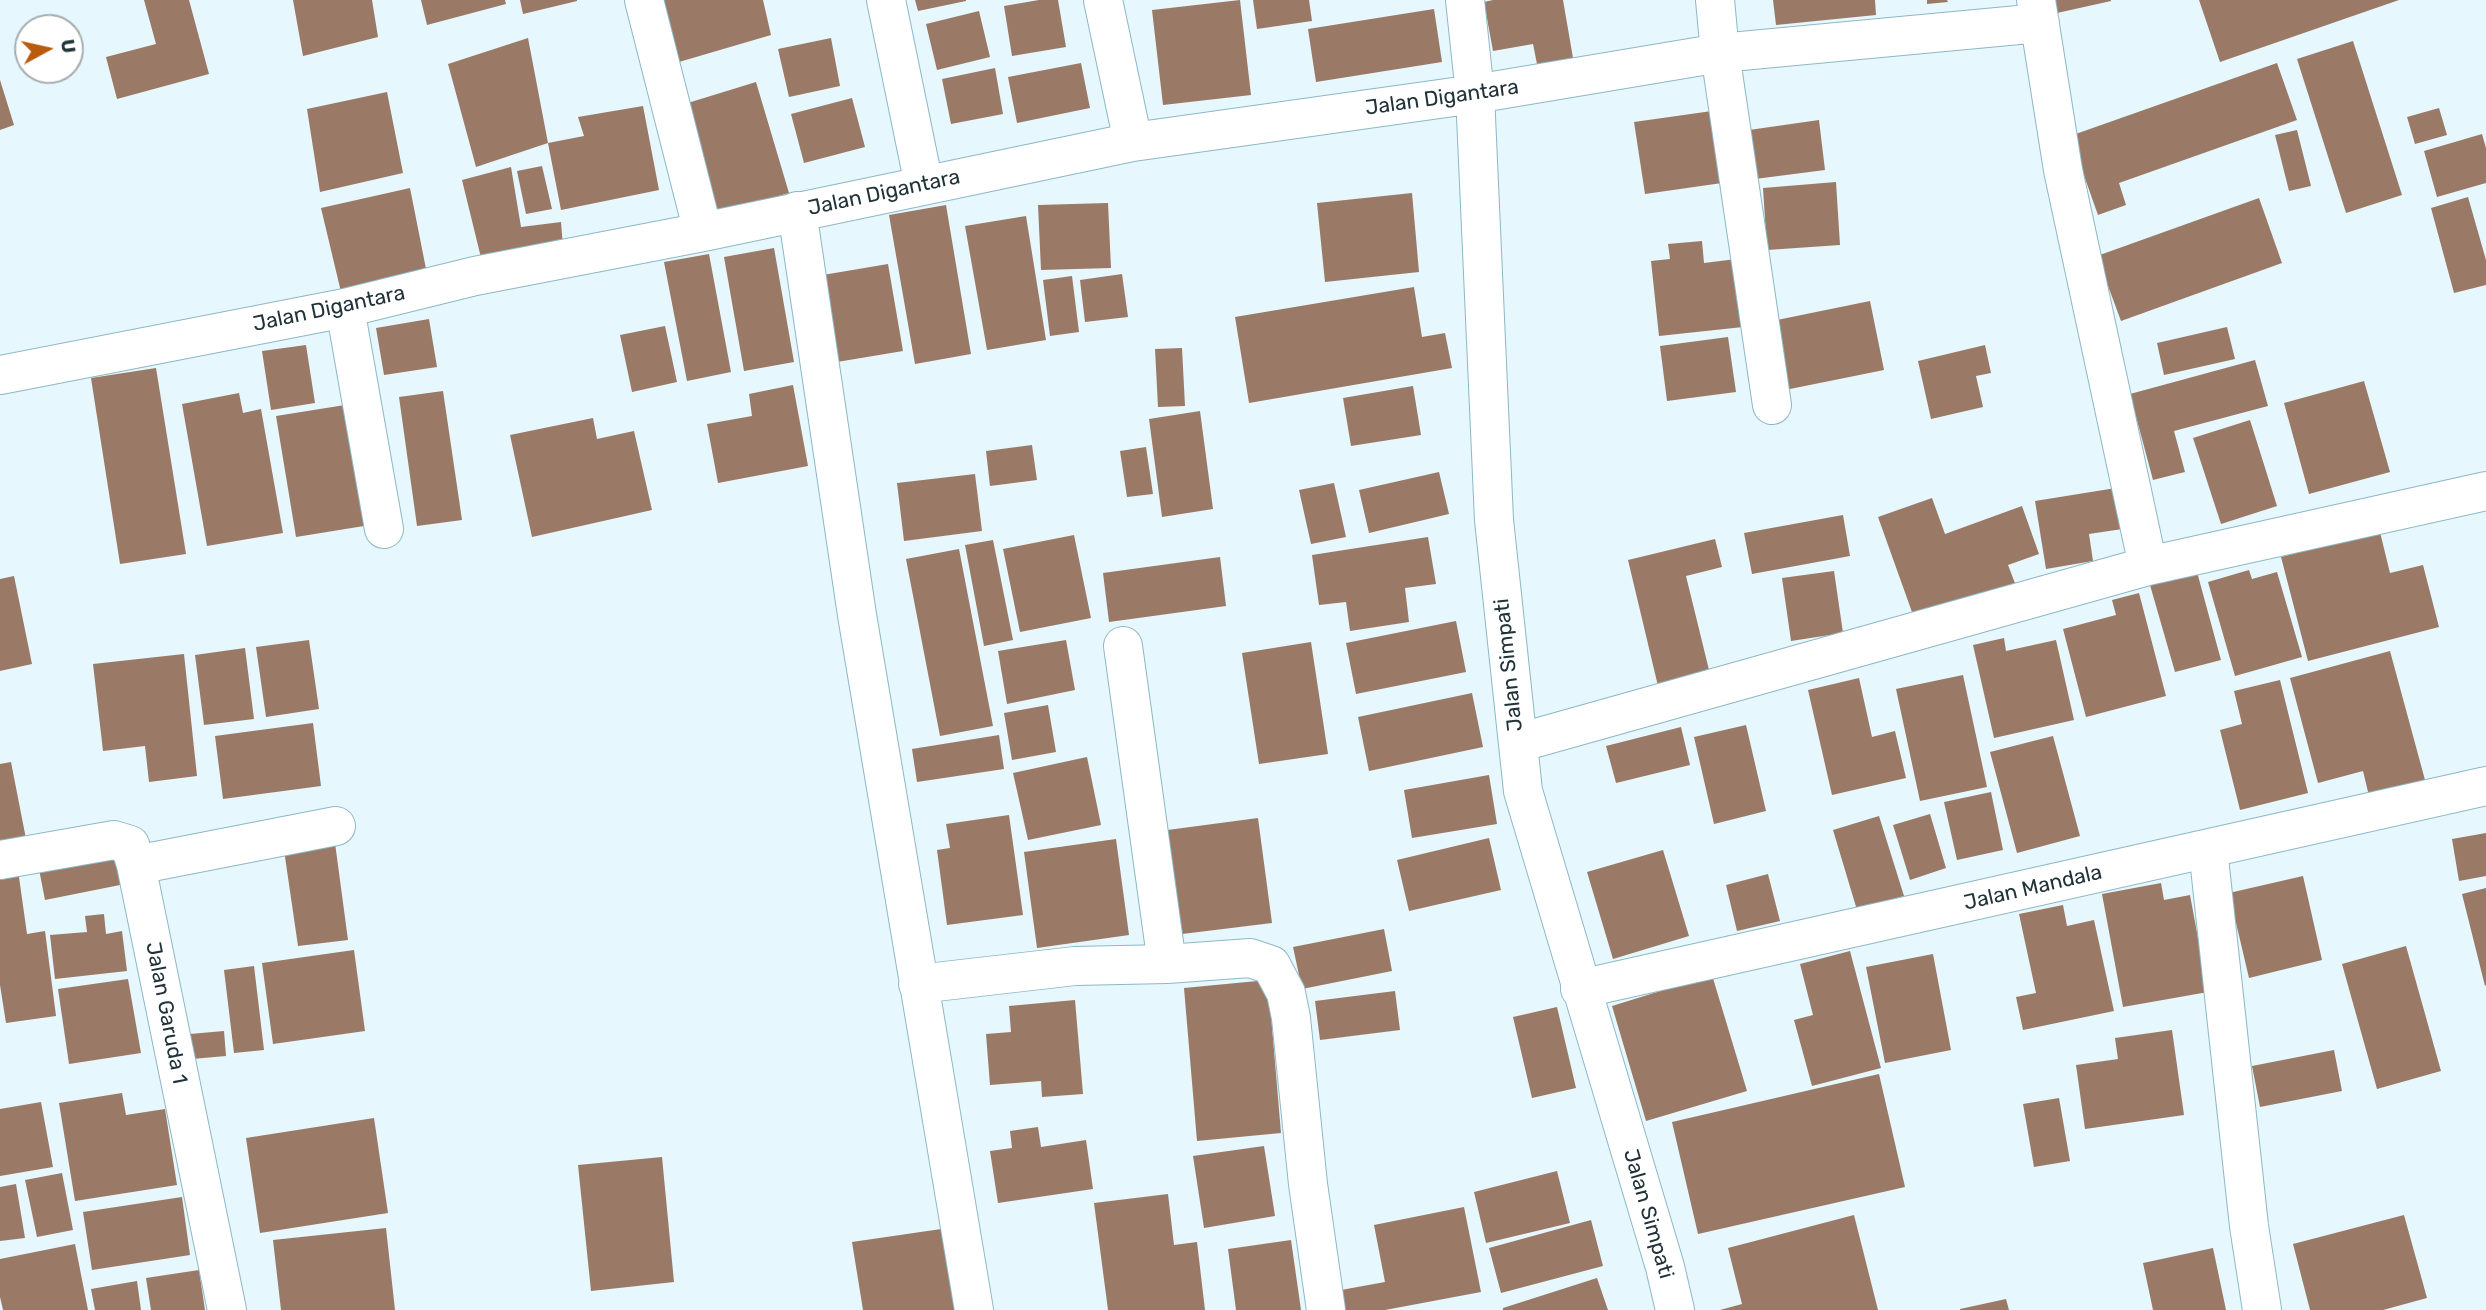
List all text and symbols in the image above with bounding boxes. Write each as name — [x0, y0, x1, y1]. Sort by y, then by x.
north arrow — [14, 14, 84, 84]
text: U — [56, 38, 81, 55]
street label: Jalan Digantara — [1364, 75, 1520, 121]
street label: Jalan Digantara — [806, 165, 962, 221]
street label: Jalan Digantara — [251, 281, 407, 337]
street label: Jalan Simpati — [1489, 597, 1529, 733]
street label: Jalan Mandala — [1961, 860, 2105, 916]
street label: Jalan Garuda 1 — [140, 940, 192, 1086]
street label: Jalan Simpati — [1617, 1146, 1679, 1282]

